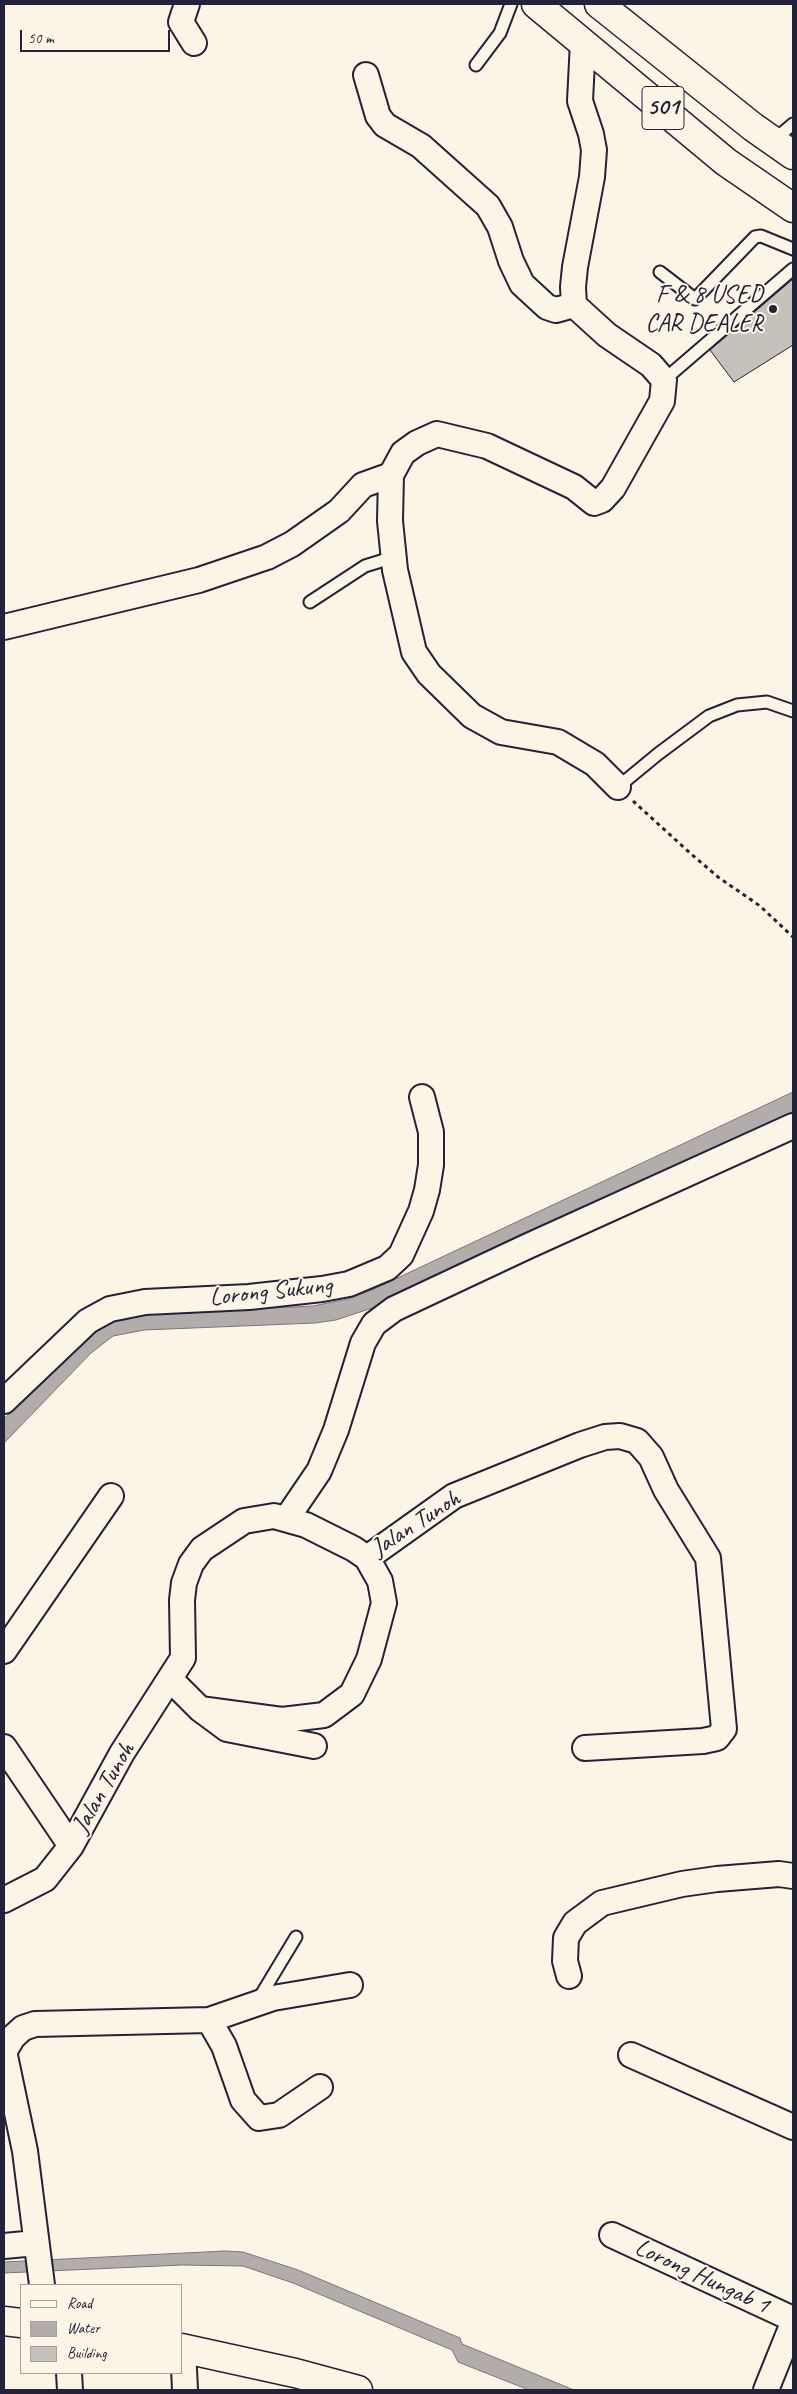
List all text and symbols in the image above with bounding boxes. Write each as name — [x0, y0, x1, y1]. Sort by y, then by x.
scale bar — [22, 20, 172, 52]
text: 50 m — [28, 29, 54, 48]
road number: 501 — [642, 86, 684, 130]
place label: F & 8 USED CAR DEALER — [646, 280, 763, 339]
marker: F & 8 USED CAR DEALER — [767, 303, 779, 315]
street label: Lorong Sukung — [208, 1271, 334, 1313]
street label: Jalan Tunoh — [366, 1484, 466, 1564]
street label: Jalan Tunoh — [66, 1737, 142, 1839]
street label: Lorong Hungab 1 — [630, 2233, 774, 2321]
legend — [20, 2284, 182, 2374]
text: Road — [67, 2294, 92, 2313]
text: Water — [67, 2319, 100, 2338]
text: Building — [67, 2344, 106, 2363]

